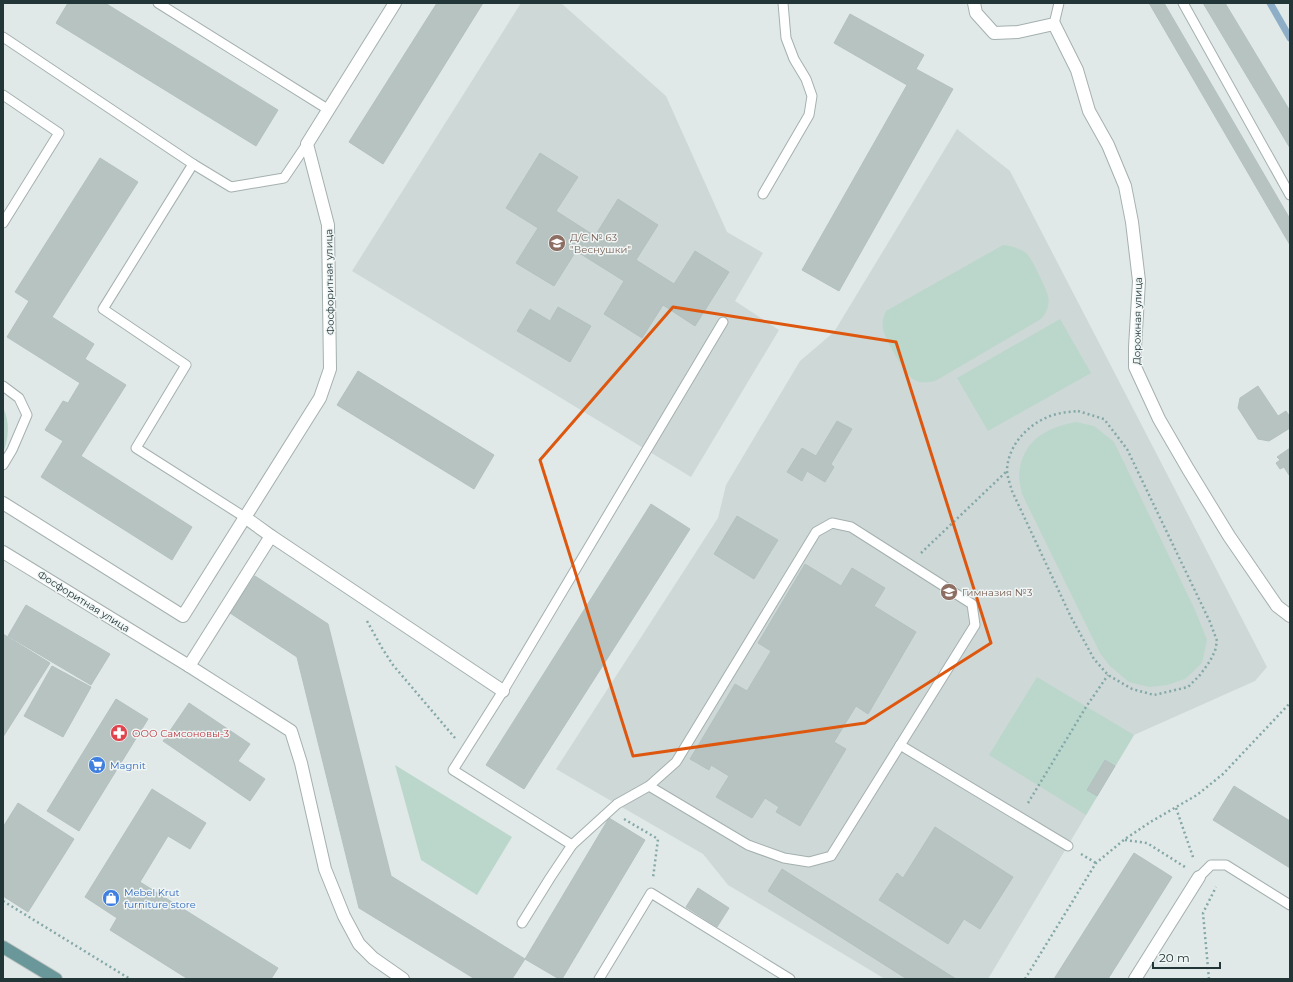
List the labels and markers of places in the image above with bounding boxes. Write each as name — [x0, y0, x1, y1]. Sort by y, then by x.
place label: Д/С № 63 "Веснушки" — [570, 231, 631, 256]
school or university icon: Д/С № 63 "Веснушки" — [547, 233, 567, 253]
school or university icon: Гимназия №3 — [939, 582, 959, 602]
place label: Гимназия №3 — [962, 586, 1033, 599]
pharmacy icon: ООО Самсоновы-3 — [109, 723, 129, 743]
place label: ООО Самсоновы-3 — [132, 727, 230, 740]
supermarket icon: Magnit — [87, 755, 107, 775]
place label: Magnit — [110, 759, 146, 772]
place label: Mebel Krut furniture store — [124, 886, 196, 911]
shop icon: Mebel Krut furniture store — [101, 888, 121, 908]

